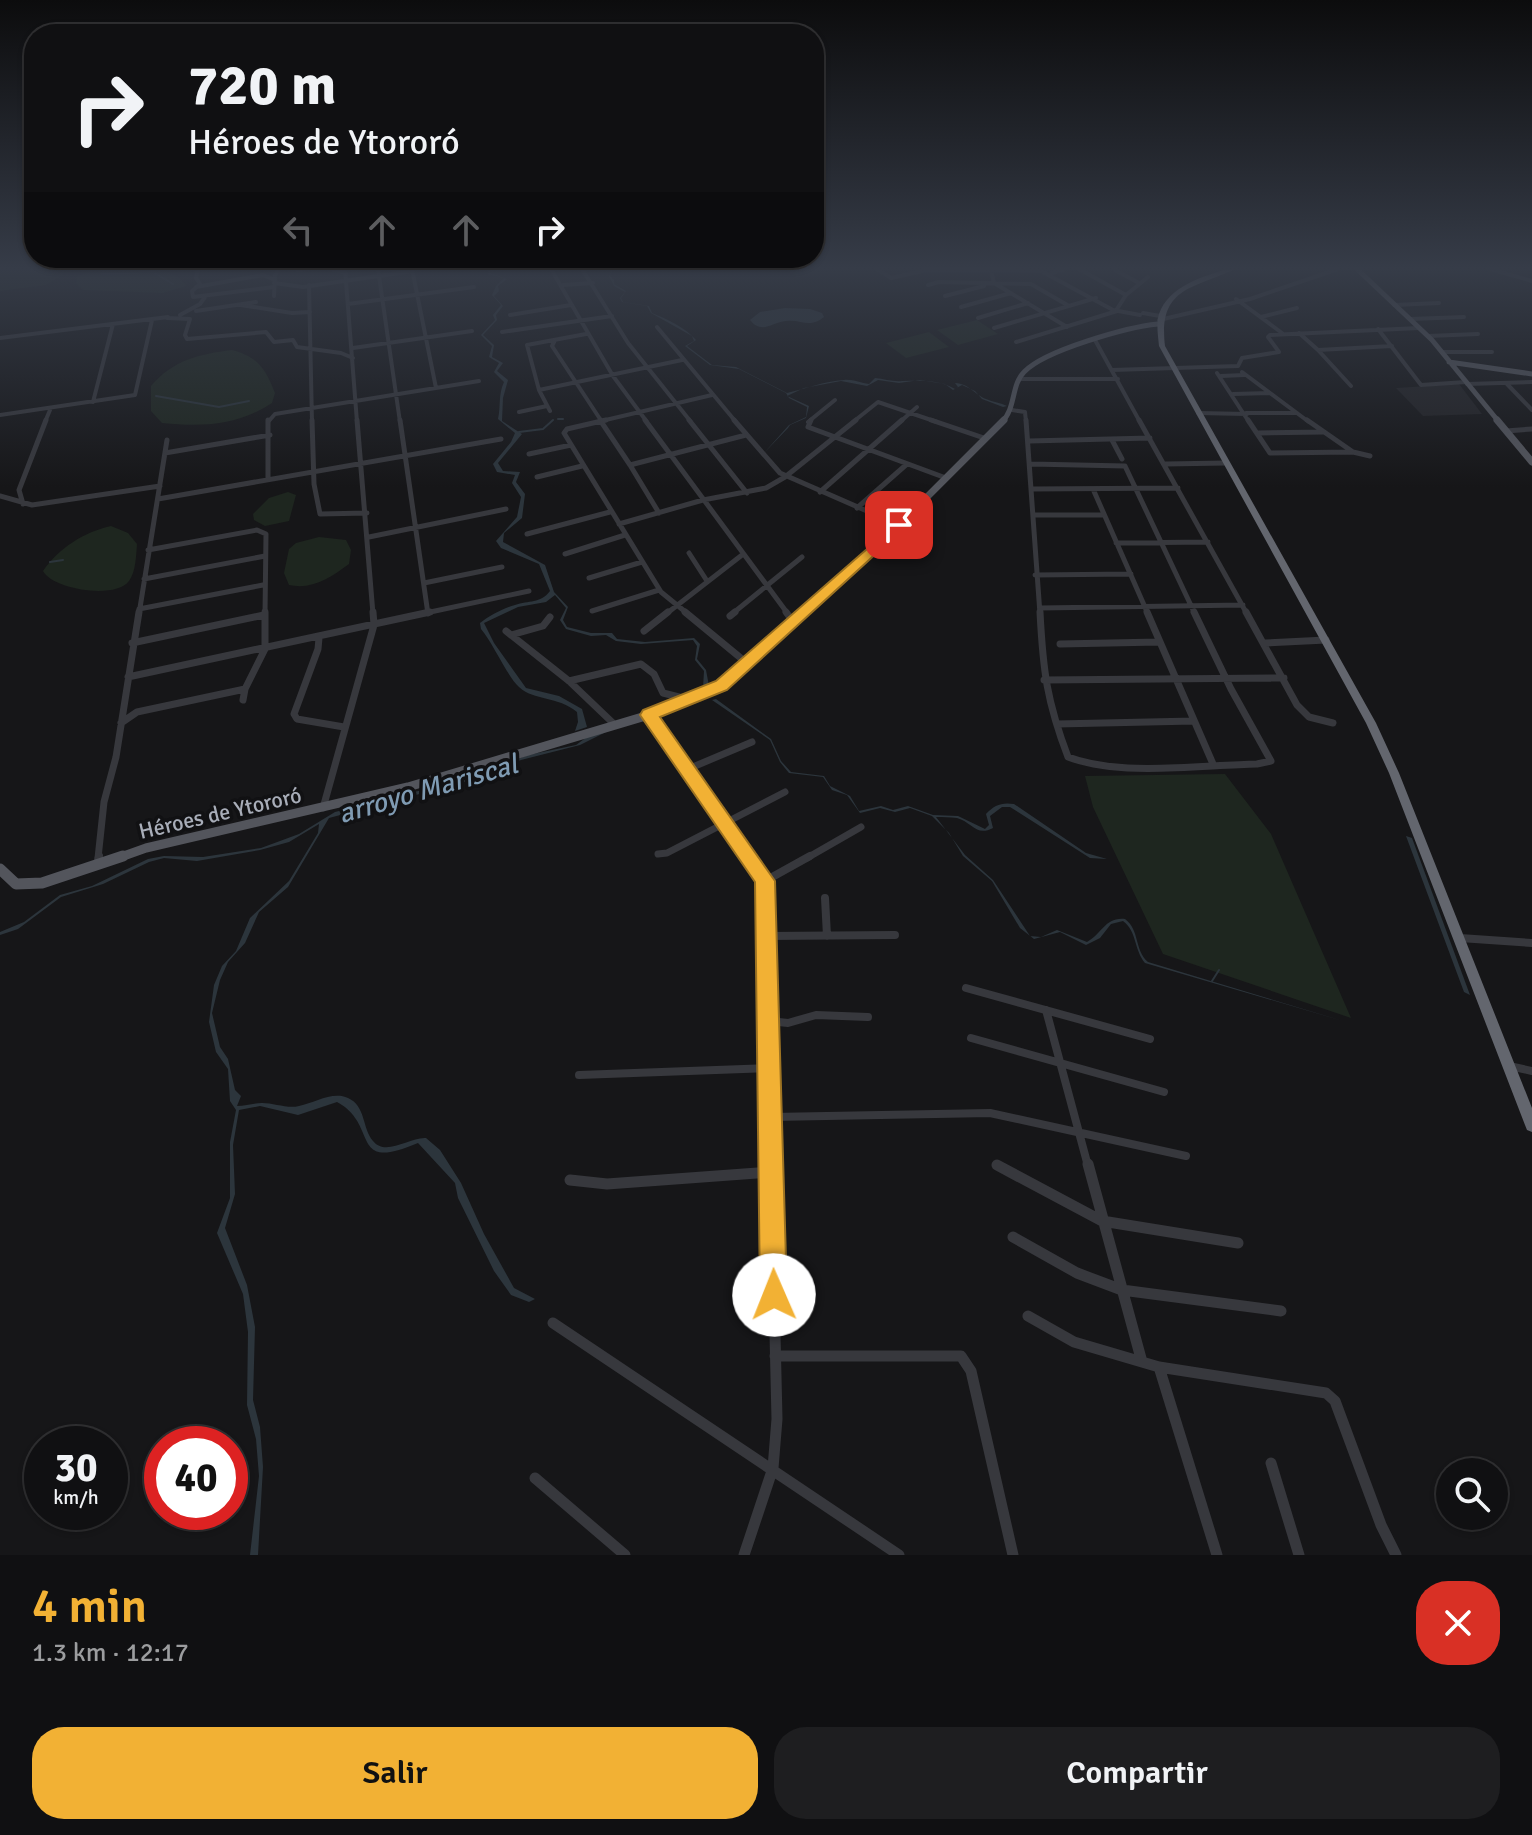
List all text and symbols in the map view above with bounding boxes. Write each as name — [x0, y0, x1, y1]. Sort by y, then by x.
text: 720 m — [188, 51, 336, 120]
icon: right — [56, 56, 160, 160]
text: Héroes de Ytororó — [188, 120, 460, 165]
icon: left — [276, 208, 320, 252]
icon: ahead — [360, 208, 404, 252]
icon: ahead — [444, 208, 488, 252]
icon: right — [528, 208, 572, 252]
pin — [865, 491, 933, 559]
icon: arrive — [877, 503, 921, 547]
water label: arroyo Mariscal — [334, 747, 523, 831]
street label: Héroes de Ytororó — [136, 781, 304, 845]
position arrow — [732, 1253, 816, 1337]
speed limit sign: 40 — [144, 1426, 248, 1530]
text: 30 — [54, 1443, 98, 1493]
map controls — [1436, 1458, 1508, 1530]
button: search — [1436, 1458, 1508, 1530]
text: km/h — [53, 1485, 99, 1510]
text: 4 min — [32, 1577, 147, 1636]
button: close — [1416, 1581, 1500, 1665]
text: 1.3 km · 12:17 — [32, 1637, 189, 1669]
button: Salir — [32, 1727, 758, 1819]
button: Compartir — [774, 1727, 1500, 1819]

